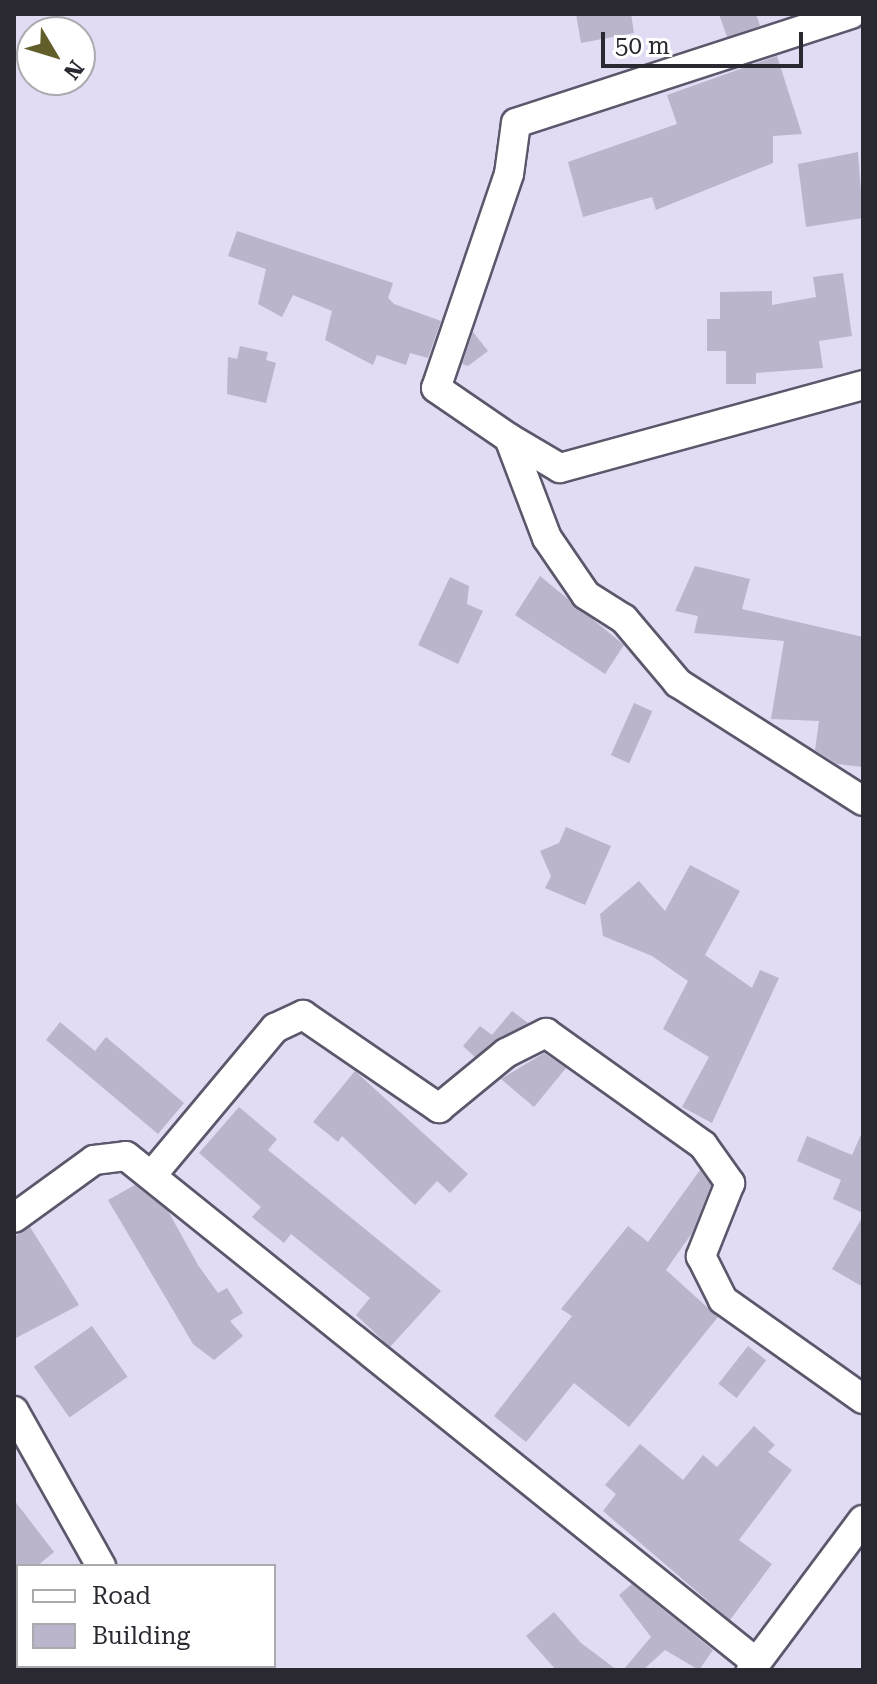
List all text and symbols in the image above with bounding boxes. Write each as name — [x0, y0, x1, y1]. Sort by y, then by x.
north arrow — [16, 16, 96, 96]
scale bar — [605, 16, 807, 66]
text: 50 m — [615, 32, 670, 60]
text: N — [59, 55, 89, 84]
legend — [16, 1564, 276, 1668]
text: Road — [92, 1582, 151, 1610]
text: Building — [92, 1622, 190, 1650]

